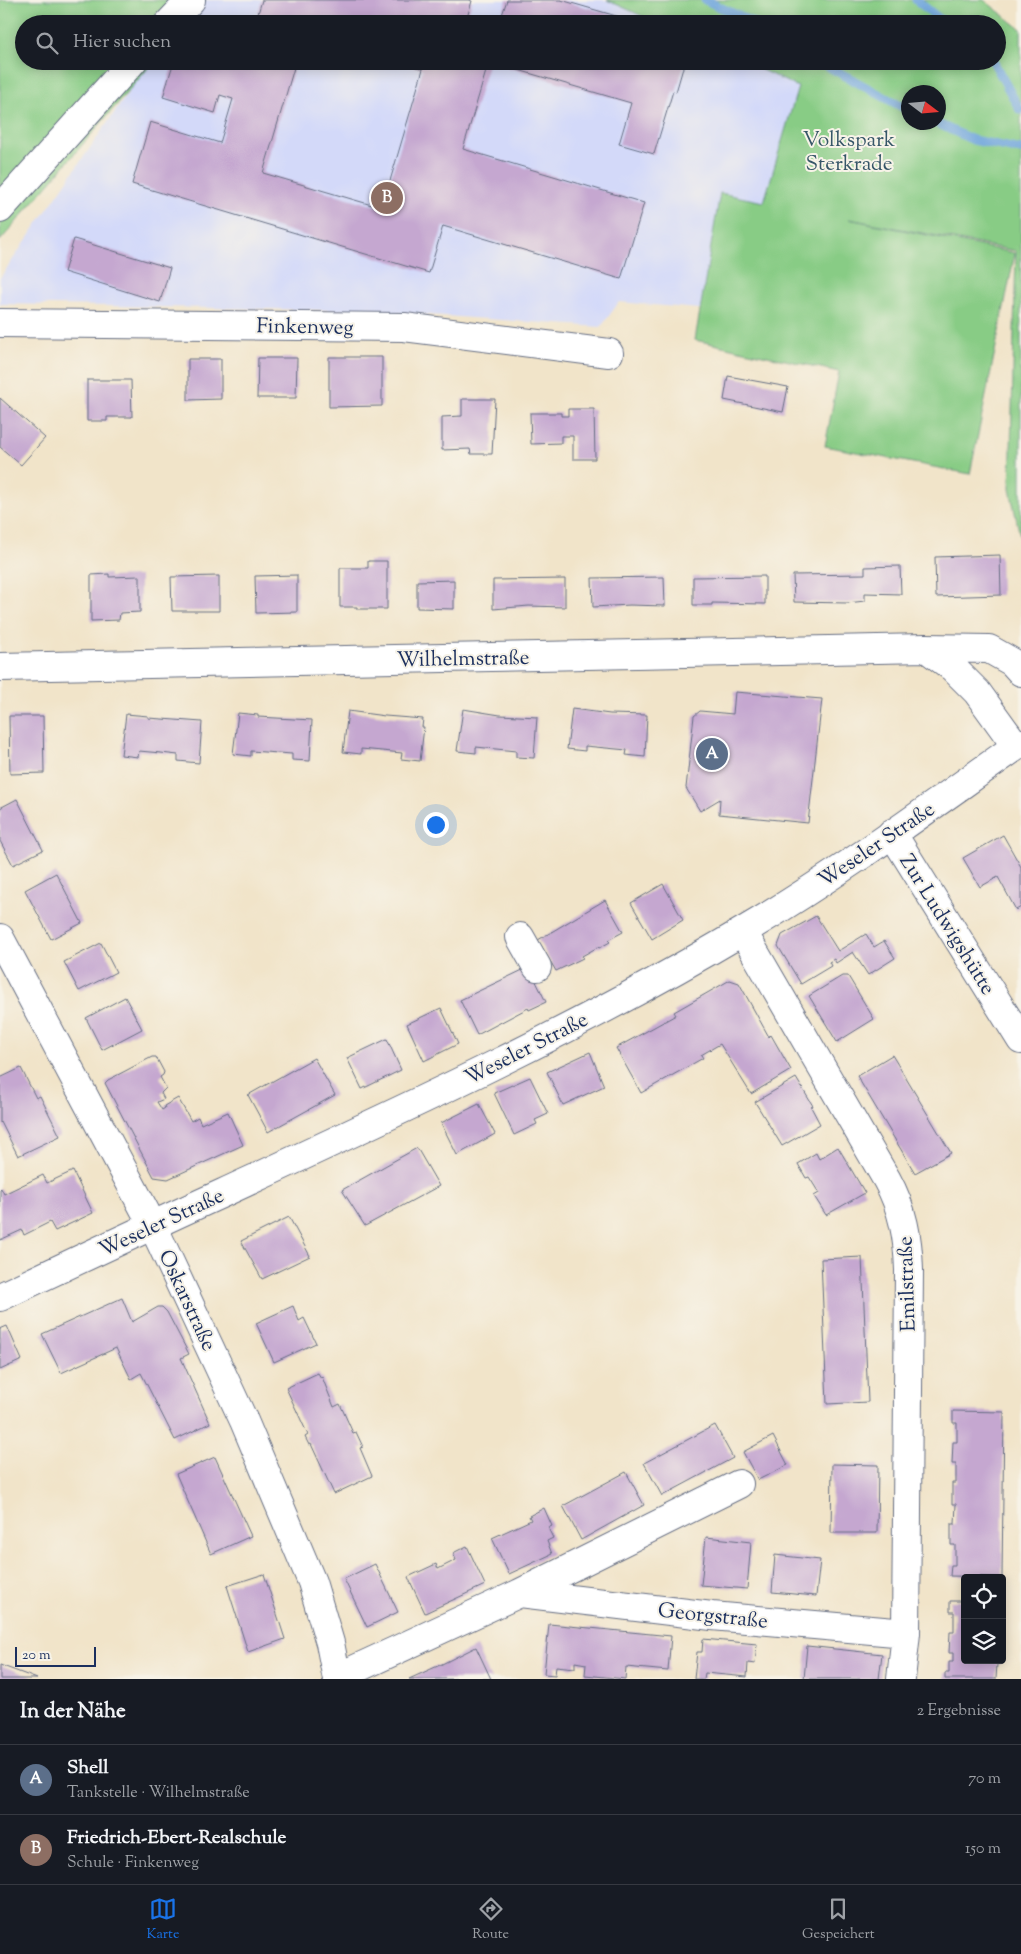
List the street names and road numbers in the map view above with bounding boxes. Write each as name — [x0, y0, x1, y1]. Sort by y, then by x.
street label: Finkenweg — [256, 312, 354, 344]
street label: Wilhelmstraße — [396, 644, 530, 676]
street label: Weseler Straße — [813, 796, 941, 896]
street label: Zur Ludwigshütte — [891, 849, 1002, 1001]
street label: Weseler Straße — [460, 1006, 594, 1094]
street label: Weseler Straße — [94, 1182, 229, 1266]
street label: Emilstraße — [891, 1236, 925, 1332]
street label: Oskarstraße — [150, 1245, 223, 1356]
street label: Georgstraße — [656, 1596, 769, 1638]

